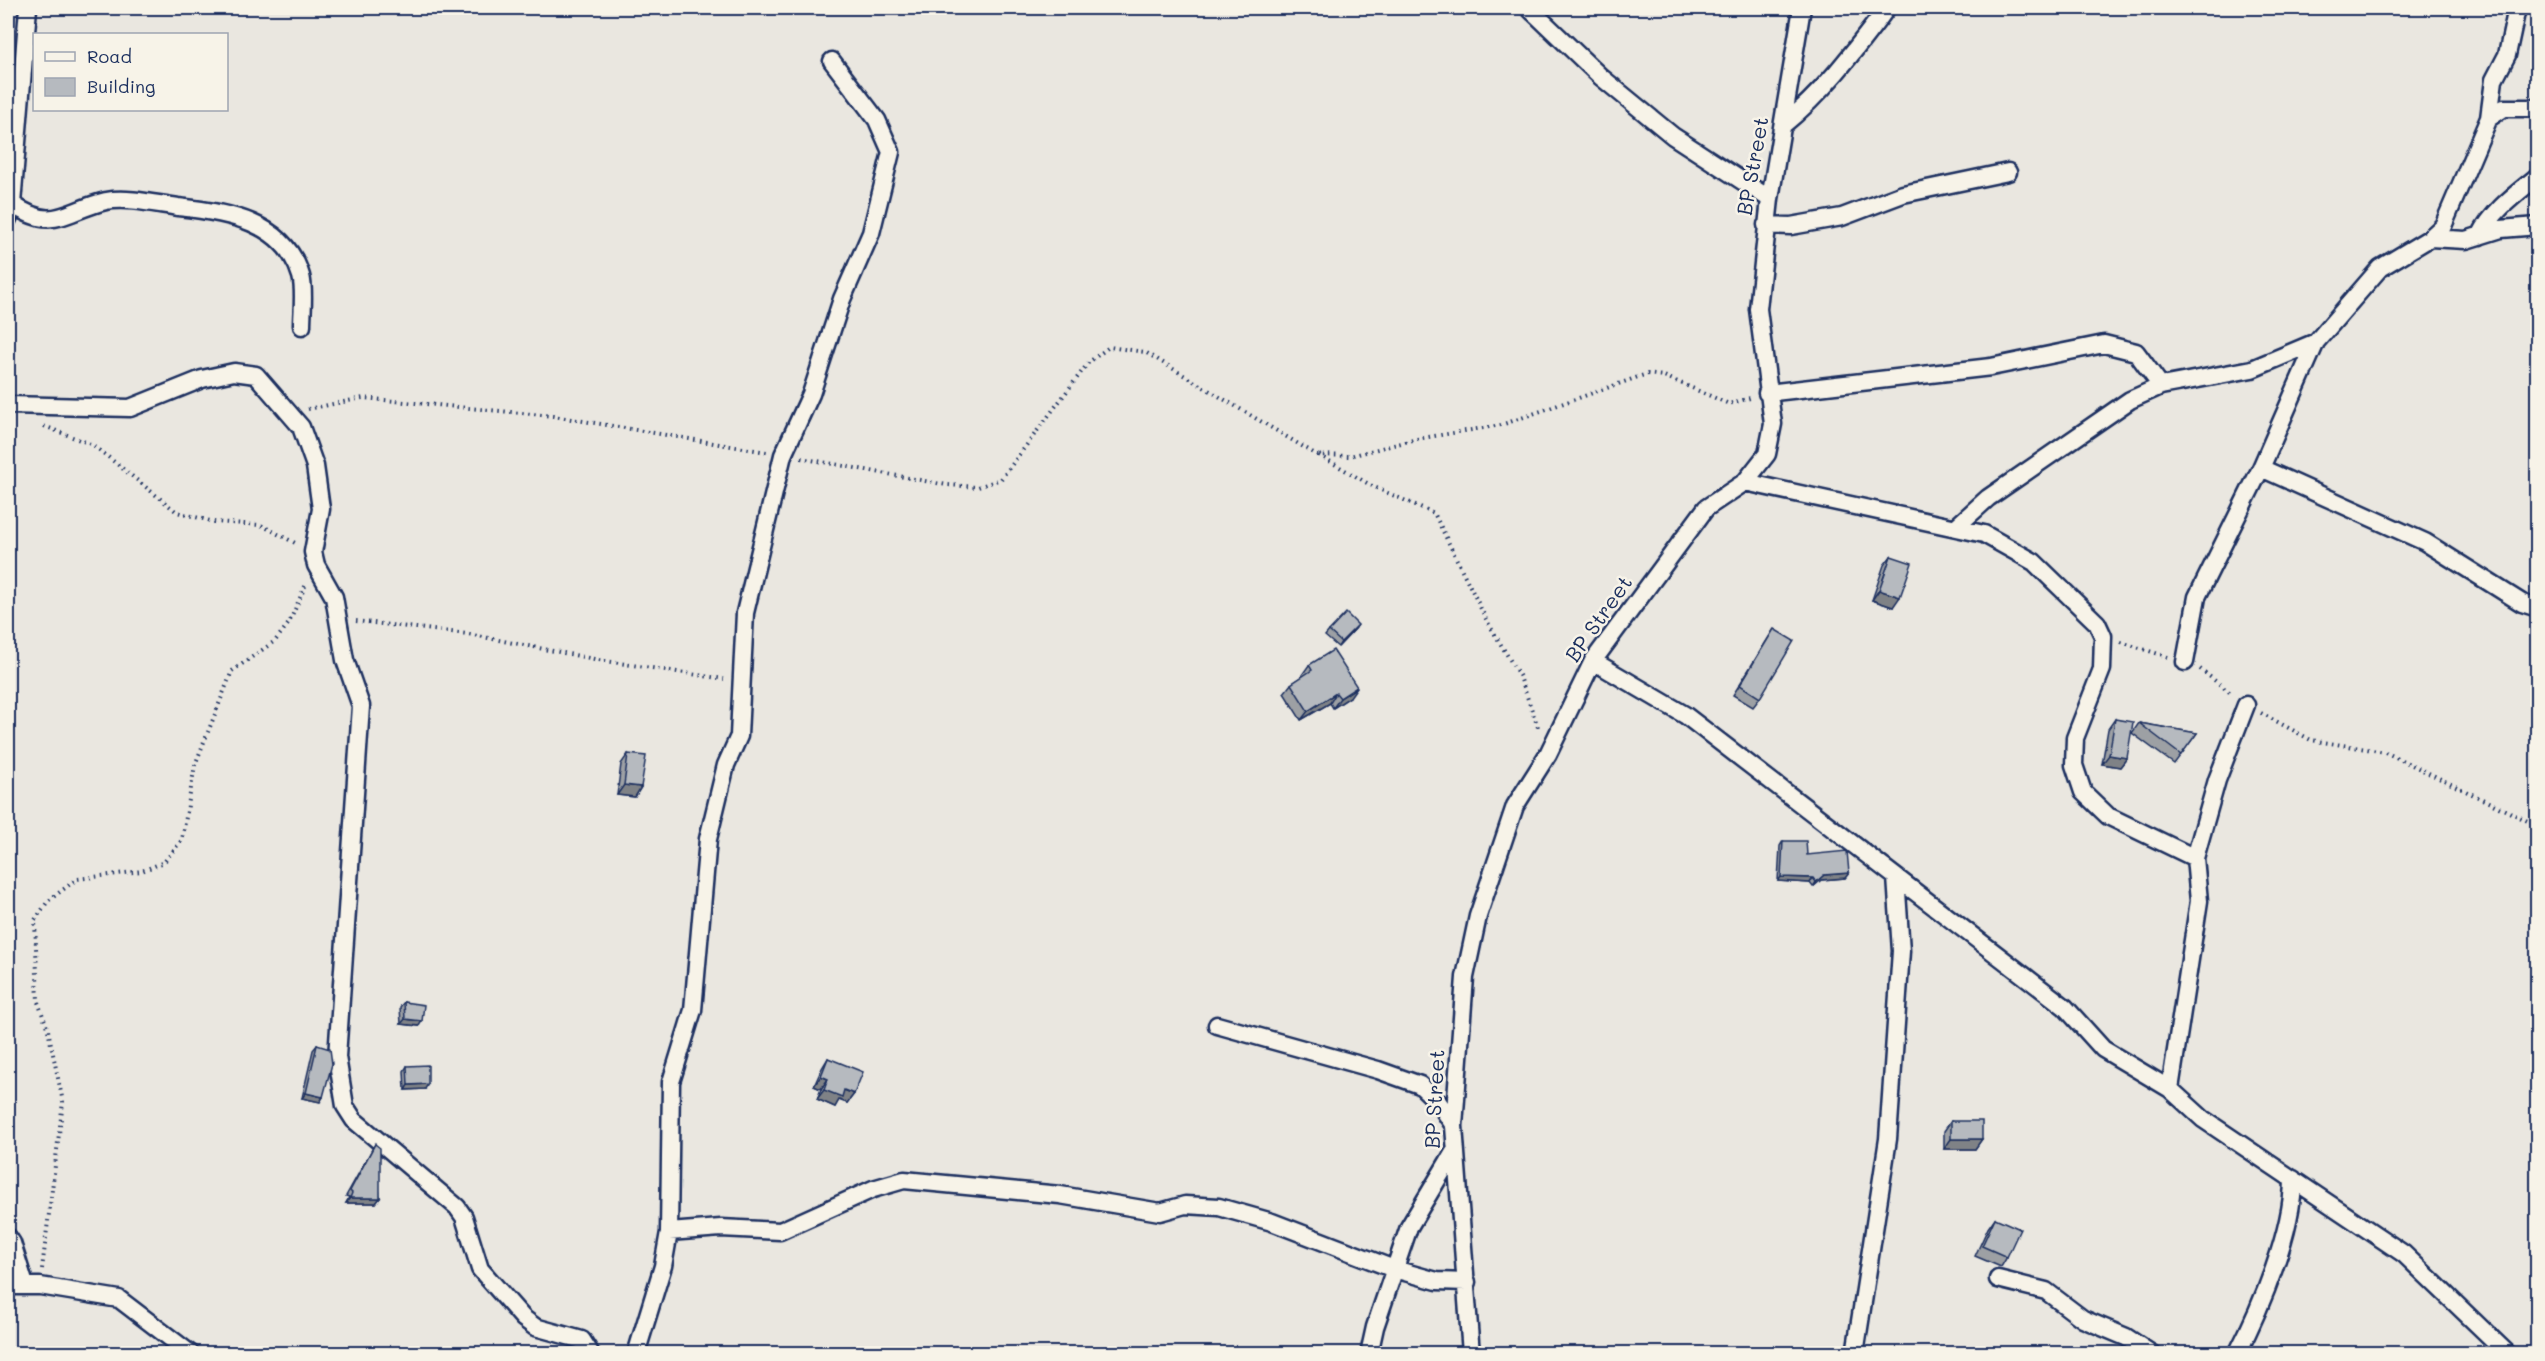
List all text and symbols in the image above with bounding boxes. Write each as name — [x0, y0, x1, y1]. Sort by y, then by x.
legend — [33, 33, 228, 111]
text: Road — [87, 44, 132, 68]
text: Building — [87, 74, 155, 98]
street label: BP Street — [1730, 114, 1773, 217]
street label: BP Street — [1558, 570, 1637, 667]
street label: BP Street — [1417, 1049, 1450, 1149]

